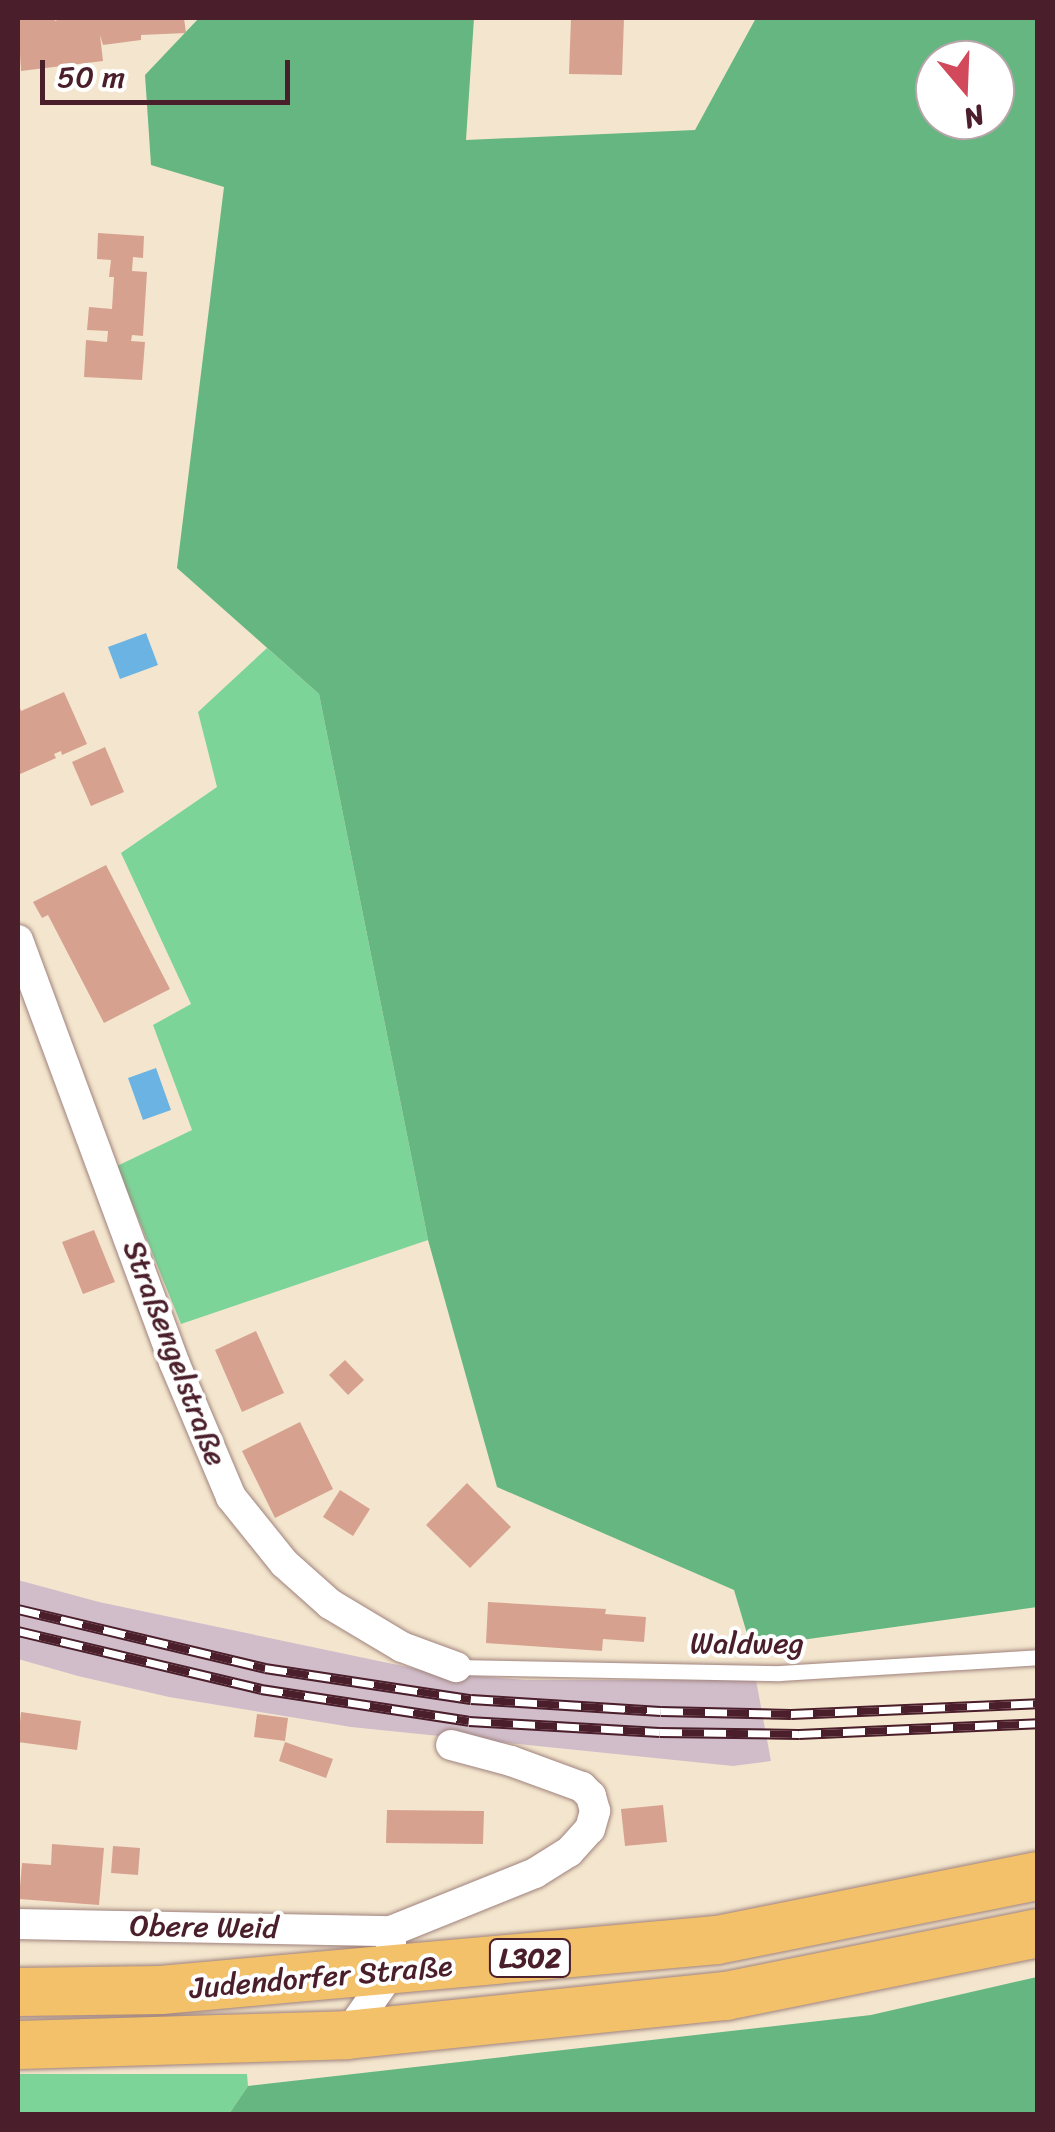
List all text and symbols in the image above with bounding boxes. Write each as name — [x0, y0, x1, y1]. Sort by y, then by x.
scale bar — [45, 40, 295, 102]
north arrow — [915, 40, 1015, 140]
text: 50 m — [57, 50, 125, 104]
text: N — [957, 91, 991, 143]
street label: Straßengelstraße — [115, 1235, 235, 1471]
street label: Waldweg — [690, 1625, 804, 1661]
street label: Obere Weid — [129, 1908, 279, 1946]
road number: L302 — [488, 1935, 572, 1981]
street label: Judendorfer Straße — [188, 1948, 454, 2006]

